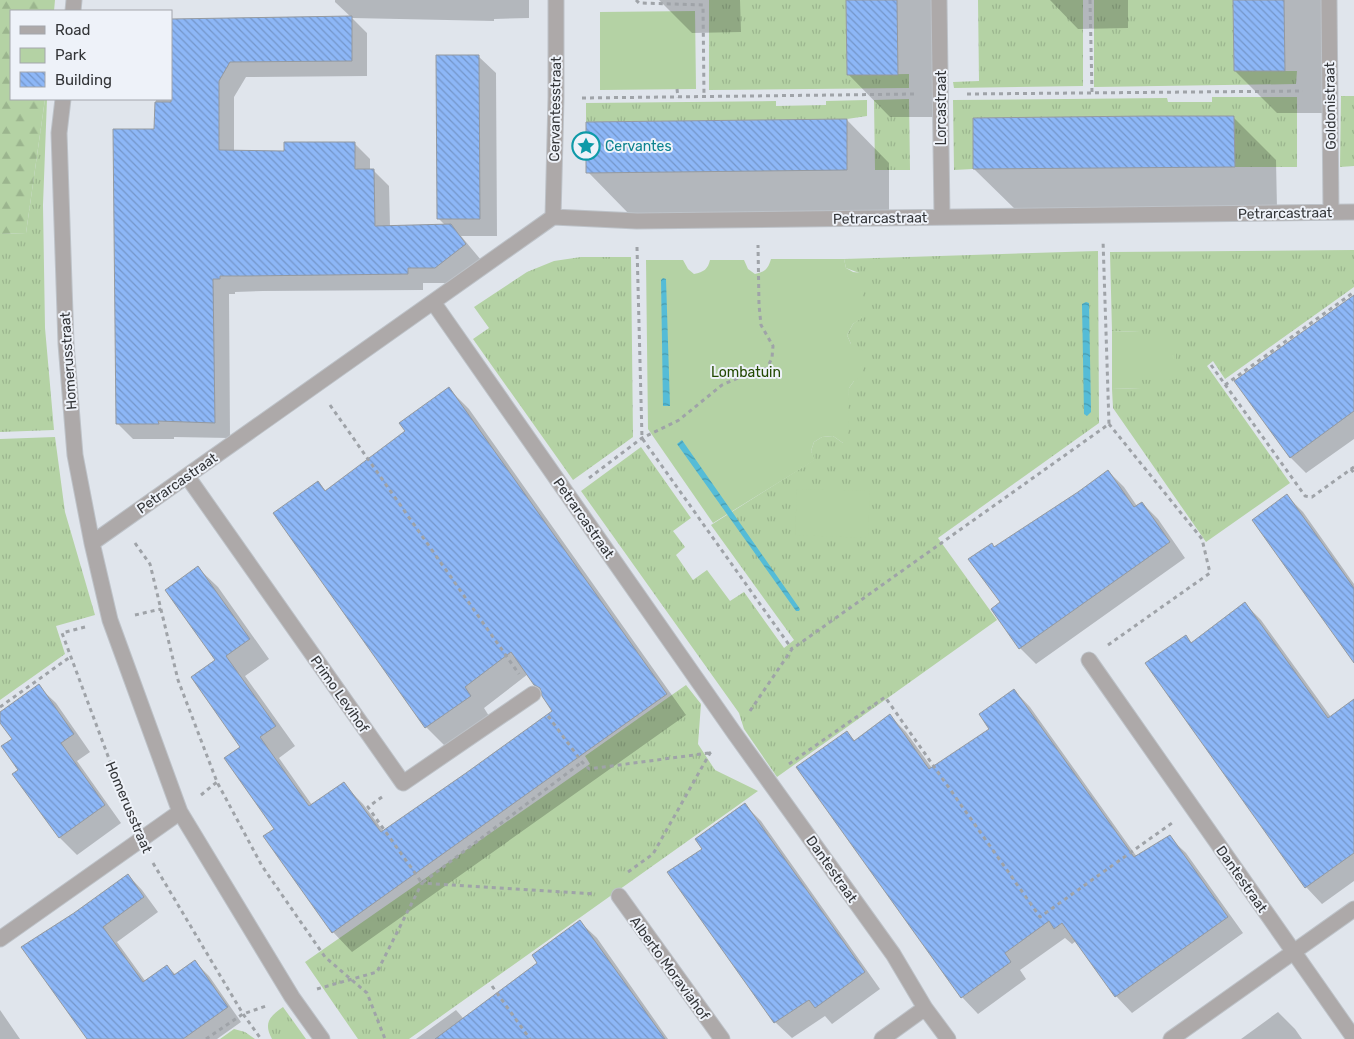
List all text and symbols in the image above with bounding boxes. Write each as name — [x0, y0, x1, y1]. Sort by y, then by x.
legend — [10, 10, 172, 100]
text: Road — [55, 21, 91, 39]
text: Park — [55, 46, 86, 64]
street label: Cervantesstraat — [546, 56, 565, 162]
street label: Goldonistraat — [1321, 61, 1340, 150]
street label: Lorcastraat — [933, 70, 950, 146]
text: Building — [55, 71, 112, 89]
place icon: Cervantes — [571, 131, 601, 161]
place label: Cervantes — [605, 138, 672, 155]
street label: Petrarcastraat — [1238, 204, 1333, 223]
street label: Petrarcastraat — [833, 209, 928, 228]
street label: Homerusstraat — [57, 311, 80, 410]
park label: Lombatuin — [711, 364, 781, 381]
street label: Petrarcastraat — [134, 449, 221, 517]
street label: Petrarcastraat — [550, 475, 618, 562]
street label: Primo Levihof — [307, 653, 373, 736]
street label: Homerusstraat — [102, 759, 156, 856]
street label: Dantestraat — [802, 833, 861, 906]
street label: Dantestraat — [1212, 843, 1271, 916]
street label: Alberto Moraviahof — [626, 913, 713, 1024]

